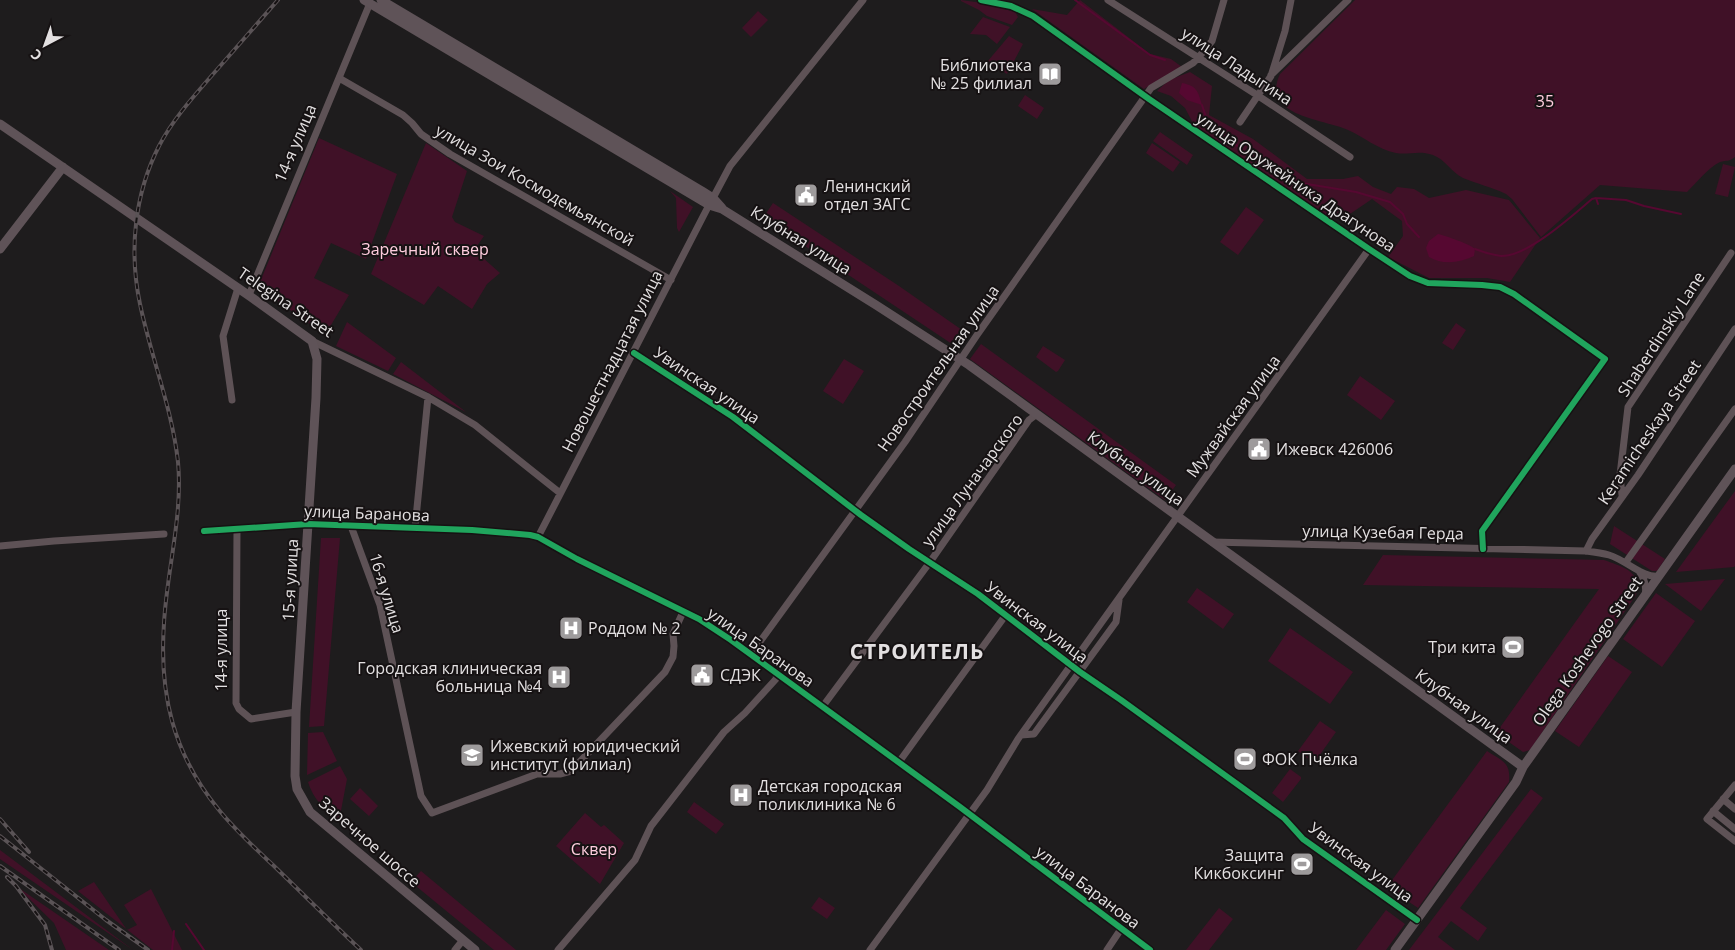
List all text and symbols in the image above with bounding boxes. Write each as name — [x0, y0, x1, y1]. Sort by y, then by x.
north arrow — [20, 20, 70, 70]
street label: улица Ладыгина — [1177, 22, 1297, 110]
text: С — [26, 45, 46, 65]
place label: Библиотека № 25 филиал — [930, 54, 1032, 94]
library icon: Библиотека № 25 филиал — [1037, 61, 1063, 87]
park label: 35 — [1536, 90, 1554, 112]
street label: 14-я улица — [269, 101, 321, 185]
street label: улица Оружейника Драгунова — [1192, 107, 1400, 257]
street label: улица Зои Космодемьянской — [432, 119, 638, 251]
place label: Ленинский отдел ЗАГС — [824, 175, 911, 215]
public building icon: Ленинский отдел ЗАГС — [793, 182, 819, 208]
street label: Клубная улица — [747, 200, 855, 280]
park label: Заречный сквер — [361, 238, 489, 260]
street label: Telegina Street — [234, 262, 338, 342]
street label: Новошестнадцатая улица — [556, 266, 668, 456]
street label: Shaberdinskiy Lane — [1612, 267, 1710, 401]
street label: Новостроительная улица — [872, 280, 1004, 456]
street label: Увинская улица — [650, 341, 764, 429]
street label: Мужвайская улица — [1181, 350, 1285, 482]
street label: Keramicheskaya Street — [1592, 355, 1706, 509]
street label: улица Луначарского — [916, 409, 1028, 551]
street label: Клубная улица — [1083, 425, 1189, 511]
public building icon: Ижевск 426006 — [1246, 436, 1272, 462]
place label: Ижевск 426006 — [1276, 438, 1393, 460]
street label: улица Баранова — [304, 500, 430, 526]
street label: улица Кузебая Герда — [1302, 520, 1464, 544]
street label: 15-я улица — [277, 538, 303, 622]
street label: 16-я улица — [364, 550, 410, 636]
street label: Olega Koshevogo Street — [1527, 572, 1647, 730]
street label: Увинская улица — [981, 576, 1093, 668]
street label: улица Баранова — [703, 602, 819, 692]
street label: 14-я улица — [210, 609, 232, 691]
hospital icon: Роддом № 2 — [558, 615, 584, 641]
place label: Роддом № 2 — [588, 617, 681, 639]
sports icon: Три кита — [1500, 634, 1526, 660]
place label: Три кита — [1428, 636, 1496, 658]
district label: СТРОИТЕЛЬ — [850, 637, 984, 665]
place label: Городская клиническая больница №4 — [357, 657, 542, 697]
public building icon: СДЭК — [689, 662, 715, 688]
street label: Клубная улица — [1411, 663, 1517, 749]
hospital icon: Городская клиническая больница №4 — [546, 664, 572, 690]
place label: СДЭК — [720, 664, 761, 686]
place label: Ижевский юридический институт (филиал) — [490, 735, 680, 775]
school or university icon: Ижевский юридический институт (филиал) — [459, 742, 485, 768]
sports icon: ФОК Пчёлка — [1232, 746, 1258, 772]
place label: ФОК Пчёлка — [1262, 748, 1358, 770]
place label: Детская городская поликлиника № 6 — [758, 775, 902, 815]
hospital icon: Детская городская поликлиника № 6 — [728, 782, 754, 808]
street label: Заречное шоссе — [315, 792, 425, 892]
street label: Увинская улица — [1305, 817, 1417, 907]
park label: Сквер — [571, 838, 617, 860]
street label: улица Баранова — [1031, 840, 1145, 934]
place label: Защита Кикбоксинг — [1194, 844, 1284, 884]
sports icon: Защита Кикбоксинг — [1289, 851, 1315, 877]

